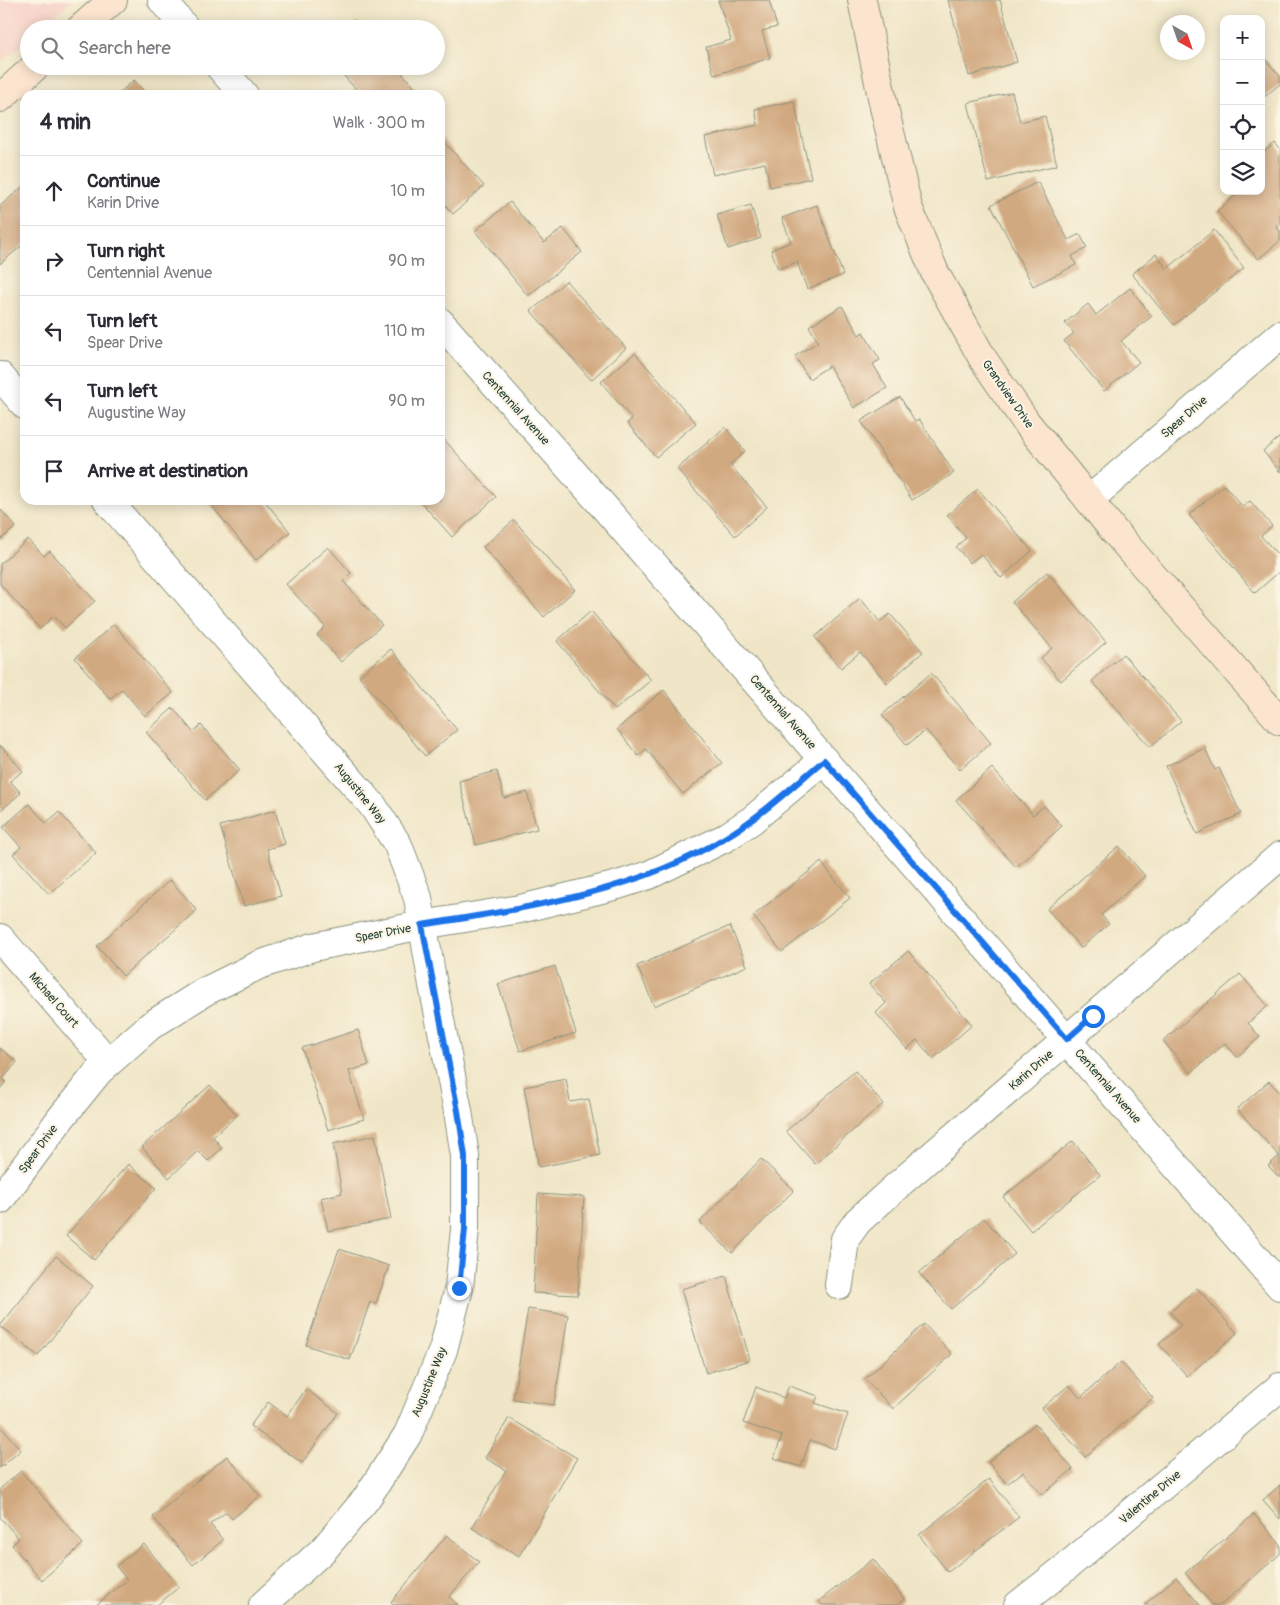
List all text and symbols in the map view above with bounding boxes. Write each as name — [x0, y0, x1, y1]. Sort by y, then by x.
north arrow — [1160, 15, 1205, 60]
map controls — [1220, 15, 1265, 195]
button: + — [1220, 15, 1265, 60]
search box — [20, 20, 445, 75]
icon: search — [38, 34, 66, 62]
text: Search here — [78, 36, 171, 60]
button: − — [1220, 60, 1265, 105]
button: locate — [1220, 105, 1265, 150]
text: 4 min — [40, 109, 91, 136]
text: Walk · 300 m — [333, 113, 425, 133]
button: layers — [1220, 150, 1265, 195]
text: Continue — [87, 169, 160, 193]
icon: ahead — [40, 177, 68, 205]
text: 10 m — [390, 181, 425, 201]
text: Karin Drive — [87, 193, 159, 213]
text: Turn right — [87, 239, 165, 263]
icon: right — [40, 247, 68, 275]
text: 90 m — [388, 251, 425, 271]
text: Centennial Avenue — [87, 263, 212, 283]
text: Turn left — [87, 309, 157, 333]
icon: left — [40, 317, 68, 345]
text: 110 m — [384, 321, 425, 341]
text: Spear Drive — [87, 333, 163, 353]
street label: Grandview Drive — [979, 357, 1037, 431]
street label: Centennial Avenue — [479, 368, 553, 448]
text: Turn left — [87, 379, 157, 403]
icon: left — [40, 387, 68, 415]
text: 90 m — [388, 391, 425, 411]
street label: Spear Drive — [1158, 393, 1211, 442]
text: Augustine Way — [87, 403, 186, 423]
icon: arrive — [40, 457, 68, 485]
text: Arrive at destination — [87, 459, 248, 483]
street label: Centennial Avenue — [746, 672, 819, 753]
street label: Augustine Way — [331, 760, 389, 827]
street label: Spear Drive — [354, 921, 412, 946]
street label: Michael Court — [26, 970, 82, 1031]
route start — [1082, 1005, 1105, 1028]
street label: Centennial Avenue — [1071, 1046, 1144, 1127]
street label: Karin Drive — [1006, 1047, 1057, 1094]
street label: Spear Drive — [16, 1122, 61, 1177]
route end — [448, 1277, 471, 1300]
street label: Augustine Way — [409, 1345, 450, 1419]
street label: Valentine Drive — [1116, 1467, 1184, 1527]

